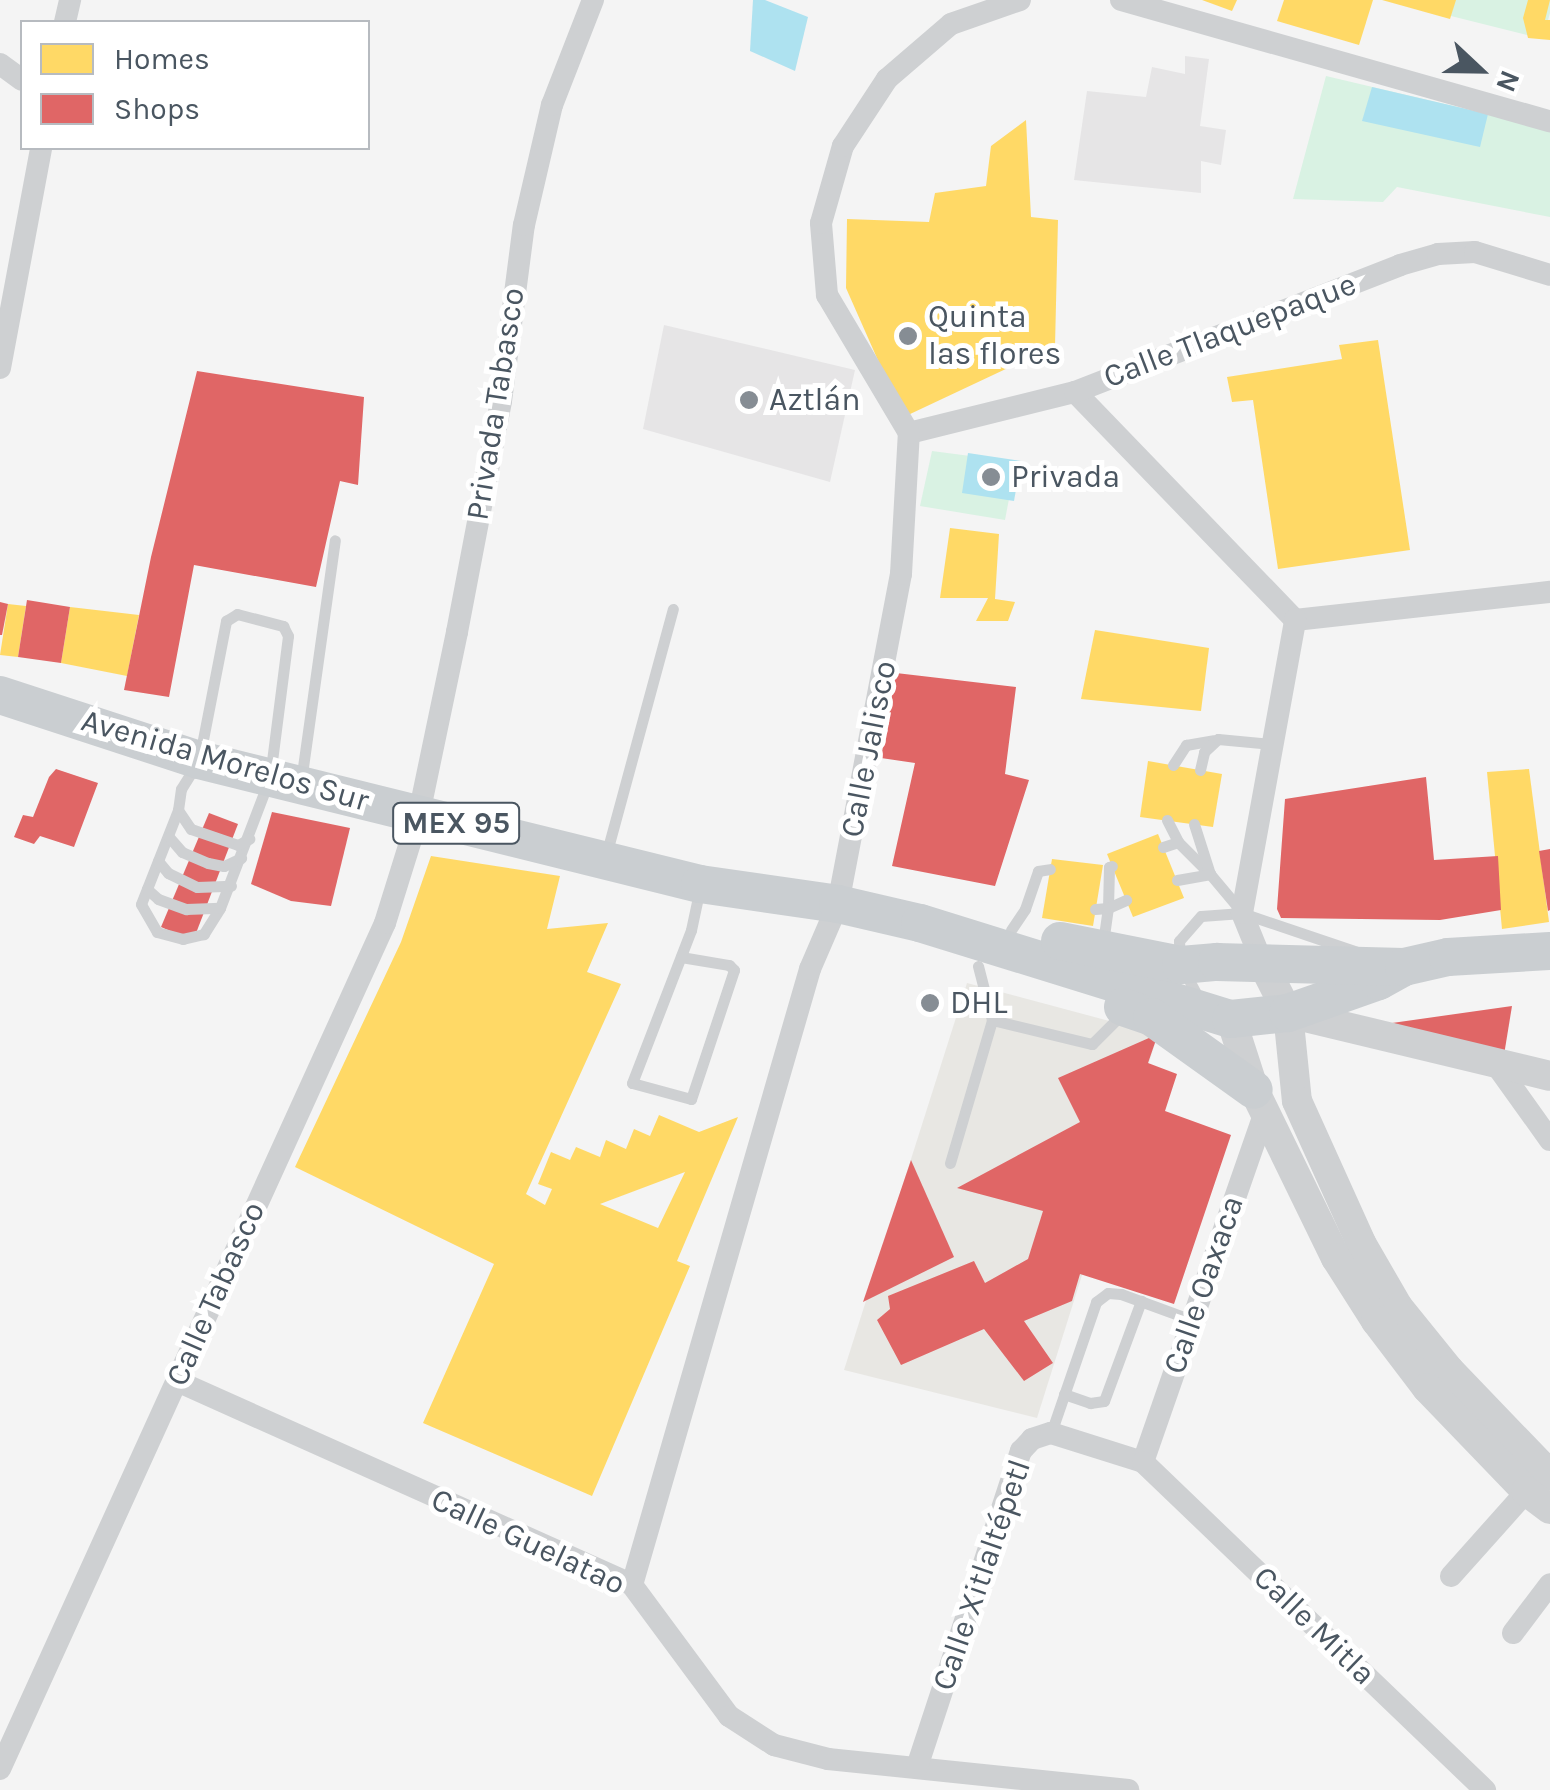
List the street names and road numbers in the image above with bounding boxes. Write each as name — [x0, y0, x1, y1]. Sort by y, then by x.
street label: Calle Tlaquepaque — [1098, 265, 1362, 397]
street label: Privada Tabasco — [459, 285, 533, 523]
street label: Calle Jalisco — [833, 657, 905, 841]
street label: Avenida Morelos Sur — [77, 702, 373, 820]
road number: MEX 95 — [391, 798, 521, 848]
street label: Calle Oaxaca — [1156, 1191, 1252, 1379]
street label: Calle Tabasco — [158, 1196, 274, 1392]
street label: Calle Xitlaltépetl — [925, 1455, 1039, 1695]
street label: Calle Guelatao — [425, 1480, 631, 1604]
street label: Calle Mitla — [1245, 1559, 1383, 1693]

